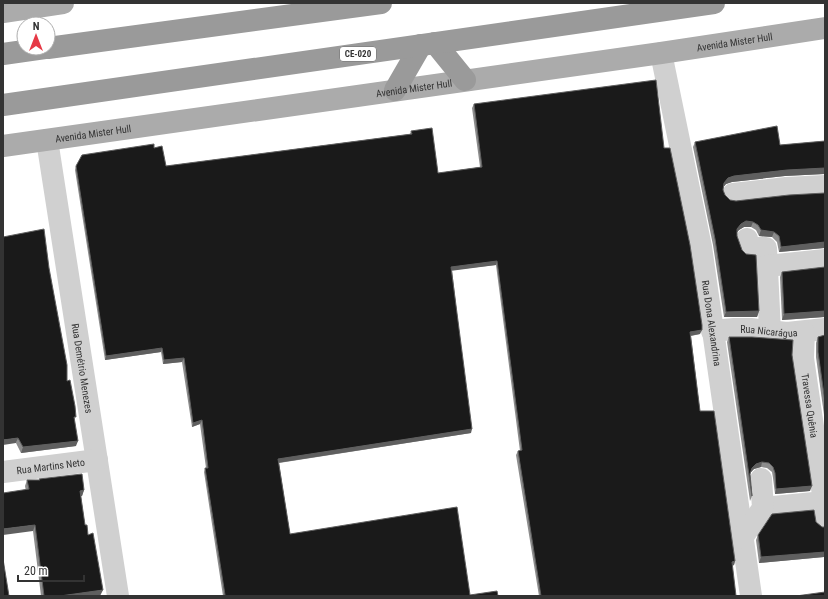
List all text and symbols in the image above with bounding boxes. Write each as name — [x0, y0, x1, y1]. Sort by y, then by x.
north arrow — [16, 16, 56, 56]
text: N — [33, 20, 40, 33]
street label: Avenida Mister Hull — [696, 31, 773, 53]
road number: CE-020 — [340, 47, 376, 61]
street label: Avenida Mister Hull — [375, 78, 453, 99]
street label: Avenida Mister Hull — [54, 123, 132, 145]
street label: Rua Dona Alexandrina — [700, 280, 723, 367]
street label: Rua Demétrio Menezes — [70, 323, 95, 414]
street label: Rua Nicarágua — [740, 324, 798, 339]
street label: Travessa Quênia — [799, 373, 820, 439]
street label: Rua Martins Neto — [16, 457, 85, 476]
scale bar — [18, 557, 84, 583]
text: 20 m — [24, 564, 48, 578]

